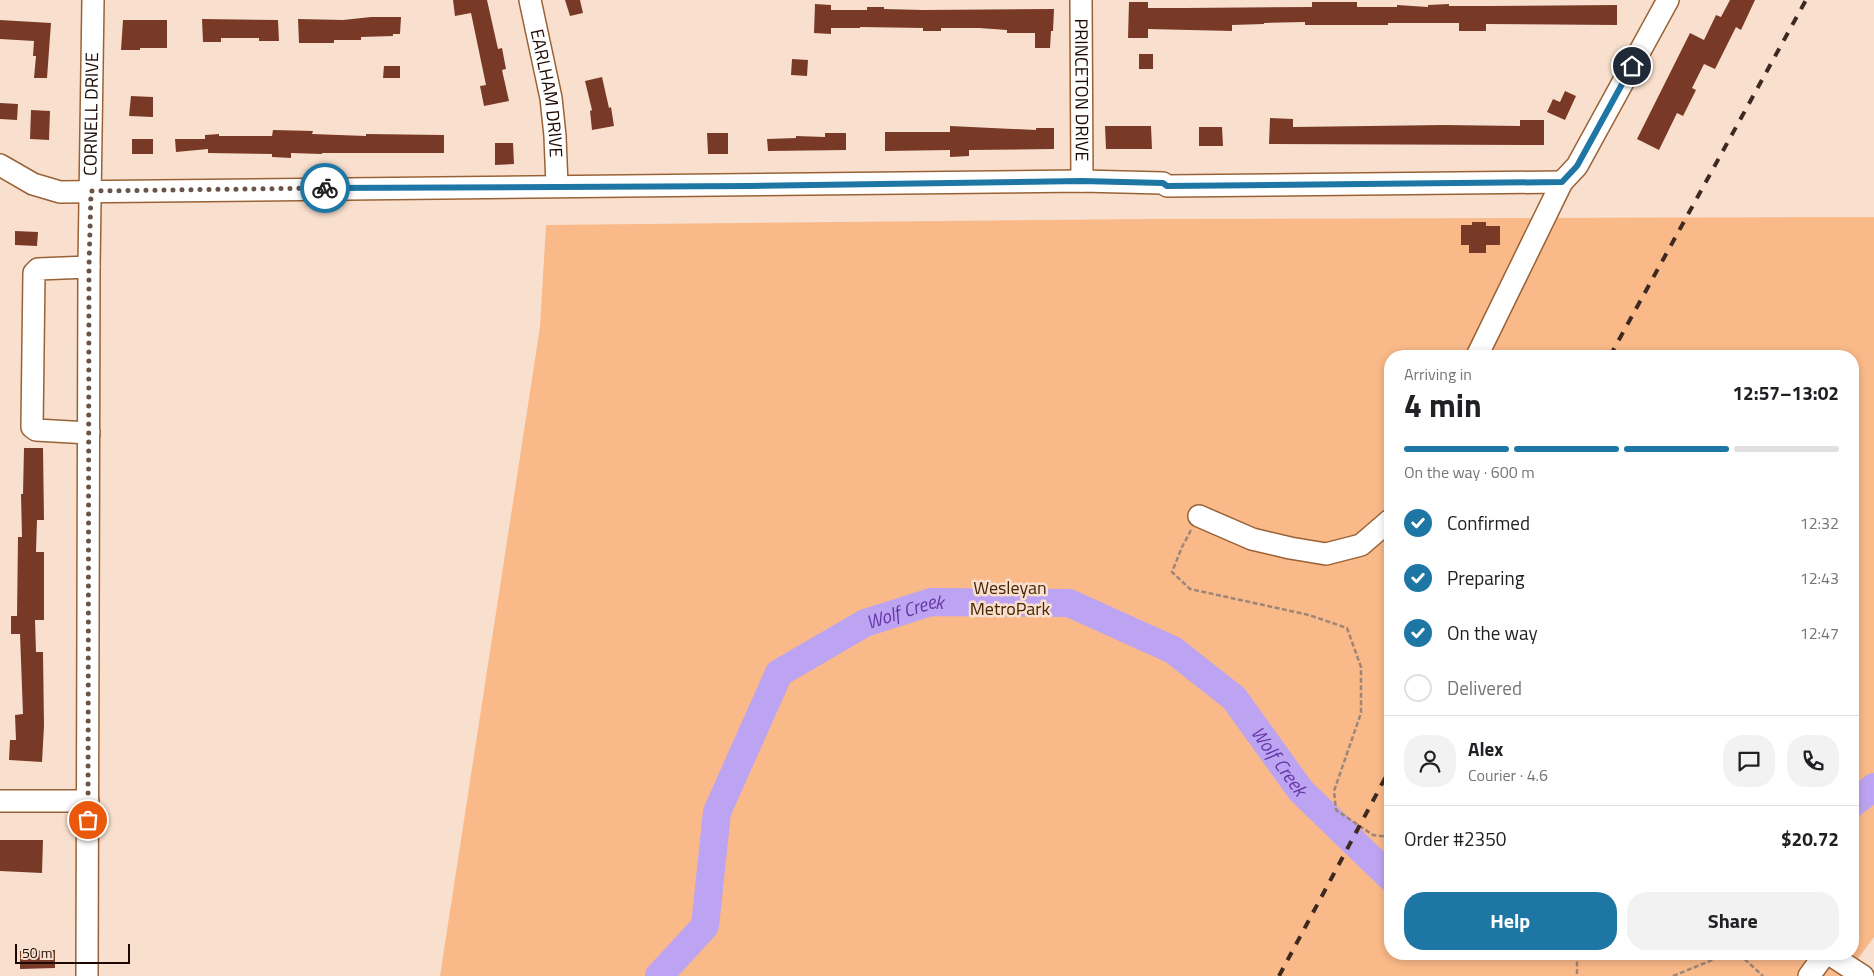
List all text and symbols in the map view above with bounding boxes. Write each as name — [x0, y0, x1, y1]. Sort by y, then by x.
street label: PRINCETON DRIVE — [1068, 18, 1096, 162]
street label: EARLHAM DRIVE — [524, 26, 570, 158]
pin — [1611, 45, 1653, 87]
street label: CORNELL DRIVE — [76, 52, 105, 176]
icon: home — [1618, 52, 1646, 80]
courier — [300, 163, 350, 213]
icon: bike — [311, 174, 339, 202]
text: Arriving in — [1404, 362, 1472, 386]
text: 12:57–13:02 — [1732, 378, 1839, 407]
text: 4 min — [1404, 381, 1482, 429]
text: On the way · 600 m — [1404, 460, 1535, 484]
text: Confirmed — [1447, 508, 1530, 537]
icon: check — [1404, 509, 1432, 537]
text: 12:32 — [1800, 511, 1839, 535]
text: Preparing — [1447, 563, 1524, 592]
icon: check — [1404, 564, 1432, 592]
text: 12:43 — [1800, 566, 1839, 590]
park label: Wesleyan MetroPark — [970, 574, 1051, 622]
water label: Wolf Creek — [862, 586, 946, 636]
text: On the way — [1447, 618, 1538, 647]
icon: check — [1404, 619, 1432, 647]
text: 12:47 — [1800, 621, 1839, 645]
text: Delivered — [1447, 673, 1522, 702]
water label: Wolf Creek — [1245, 720, 1317, 804]
text: Alex — [1468, 734, 1503, 763]
button: person — [1404, 735, 1456, 787]
button: chat — [1723, 735, 1775, 787]
button: phone — [1787, 735, 1839, 787]
text: Courier · 4.6 — [1468, 763, 1548, 787]
pin — [67, 799, 109, 841]
icon: bag — [74, 806, 102, 834]
text: Order #2350 — [1404, 824, 1506, 853]
text: $20.72 — [1781, 824, 1839, 853]
button: Help — [1404, 892, 1617, 950]
button: Share — [1627, 892, 1839, 950]
scale bar — [15, 941, 130, 964]
text: 50 m — [22, 942, 52, 963]

